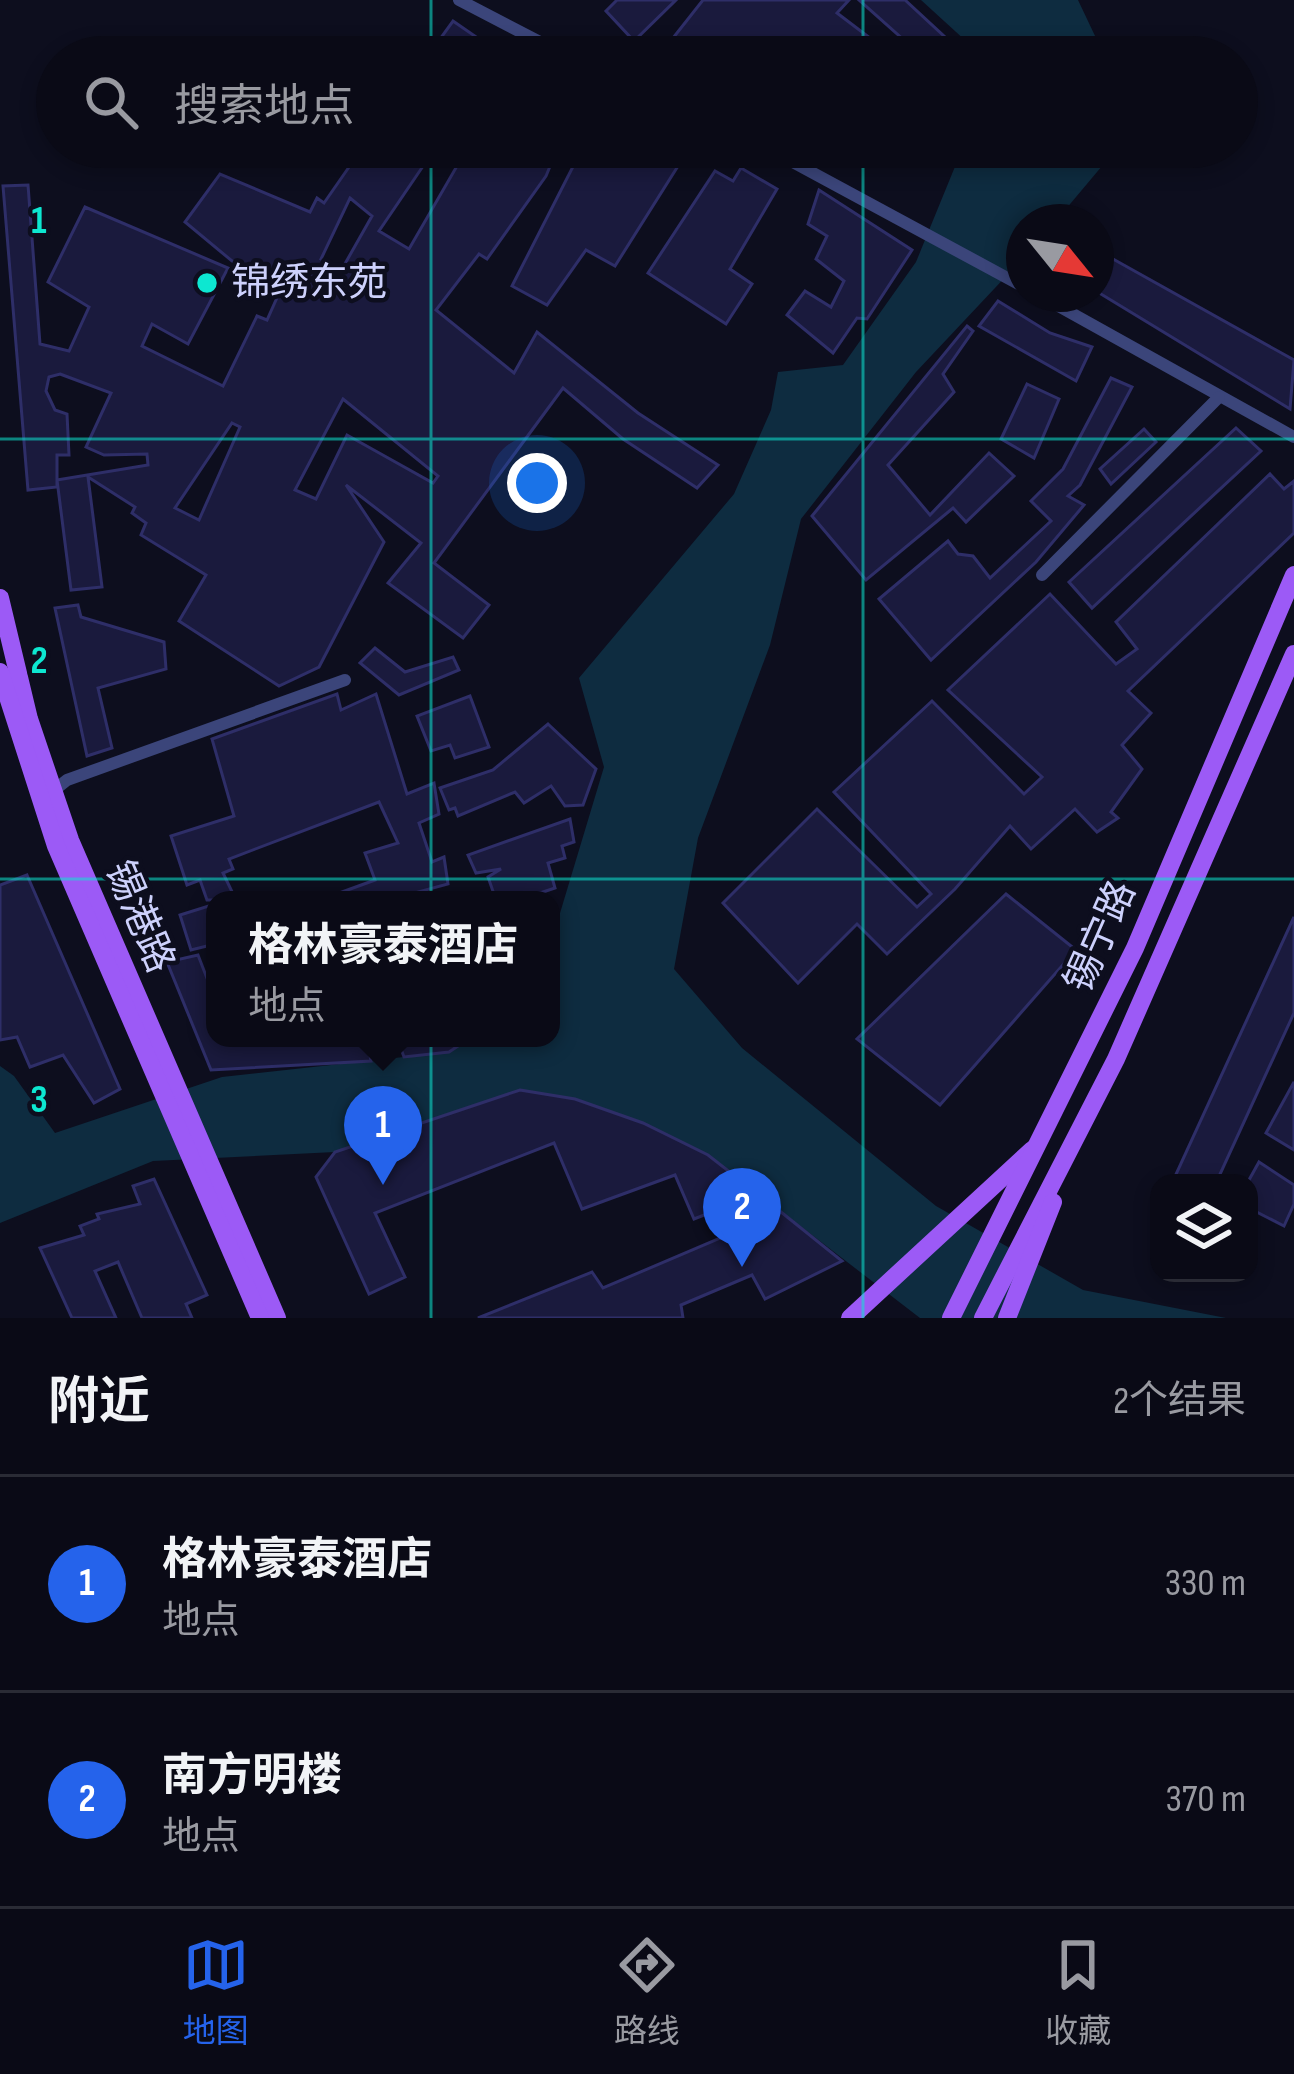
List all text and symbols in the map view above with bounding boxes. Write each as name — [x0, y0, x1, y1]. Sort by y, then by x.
search box — [36, 36, 1258, 168]
icon: search — [78, 69, 144, 135]
text: 搜索地点 — [174, 80, 354, 135]
text: 1 — [31, 198, 47, 245]
north arrow — [1006, 204, 1114, 312]
place label: 锦绣东苑 — [231, 260, 387, 307]
marker: 锦绣东苑 — [194, 270, 220, 296]
your location — [507, 453, 567, 513]
text: 2 — [30, 638, 48, 685]
street label: 锡港路 — [95, 854, 183, 980]
street label: 锡宁路 — [1056, 874, 1146, 1000]
popup — [206, 891, 560, 1047]
text: 格林豪泰酒店 — [248, 919, 518, 974]
text: 地点 — [248, 984, 326, 1031]
text: 3 — [30, 1077, 48, 1124]
pin: 1 — [344, 1086, 422, 1185]
pin: 2 — [703, 1168, 781, 1267]
map controls — [1150, 1174, 1258, 1282]
button: layers — [1150, 1174, 1258, 1282]
text: 附近 — [48, 1372, 150, 1433]
text: 2个结果 — [1113, 1378, 1246, 1425]
text: 格林豪泰酒店 — [162, 1533, 432, 1588]
text: 1 — [79, 1560, 95, 1607]
text: 330 m — [1165, 1560, 1246, 1607]
text: 地点 — [162, 1598, 240, 1645]
text: 南方明楼 — [162, 1749, 342, 1804]
text: 2 — [78, 1776, 96, 1823]
text: 370 m — [1166, 1776, 1246, 1823]
text: 地点 — [162, 1814, 240, 1861]
tab: 地图 — [183, 1932, 249, 2052]
tab: 路线 — [614, 1932, 680, 2052]
tab: 收藏 — [1045, 1932, 1111, 2052]

